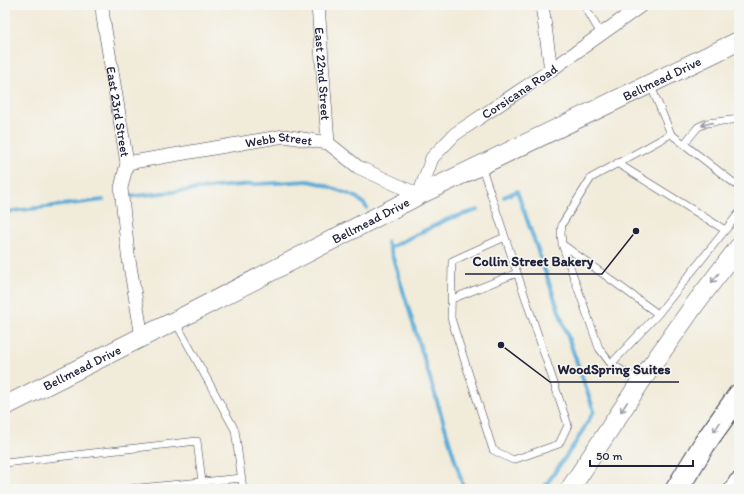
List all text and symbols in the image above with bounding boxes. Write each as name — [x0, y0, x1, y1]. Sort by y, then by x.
street label: East 22nd Street — [312, 27, 333, 121]
street label: Bellmead Drive — [620, 53, 703, 104]
street label: Corsicana Road — [479, 61, 560, 122]
street label: East 23rd Street — [103, 65, 133, 158]
one-way arrow — [701, 120, 714, 128]
street label: Webb Street — [244, 129, 314, 151]
street label: Bellmead Drive — [329, 194, 412, 247]
callout: Collin Street Bakery — [465, 248, 602, 274]
text: Collin Street Bakery — [473, 253, 594, 270]
one-way arrow — [711, 272, 719, 283]
street label: Bellmead Drive — [41, 342, 123, 394]
callout: WoodSpring Suites — [550, 356, 679, 382]
text: WoodSpring Suites — [558, 361, 671, 378]
one-way arrow — [620, 401, 628, 413]
one-way arrow — [713, 421, 721, 432]
scale bar — [590, 442, 693, 468]
text: 50 m — [596, 449, 622, 463]

